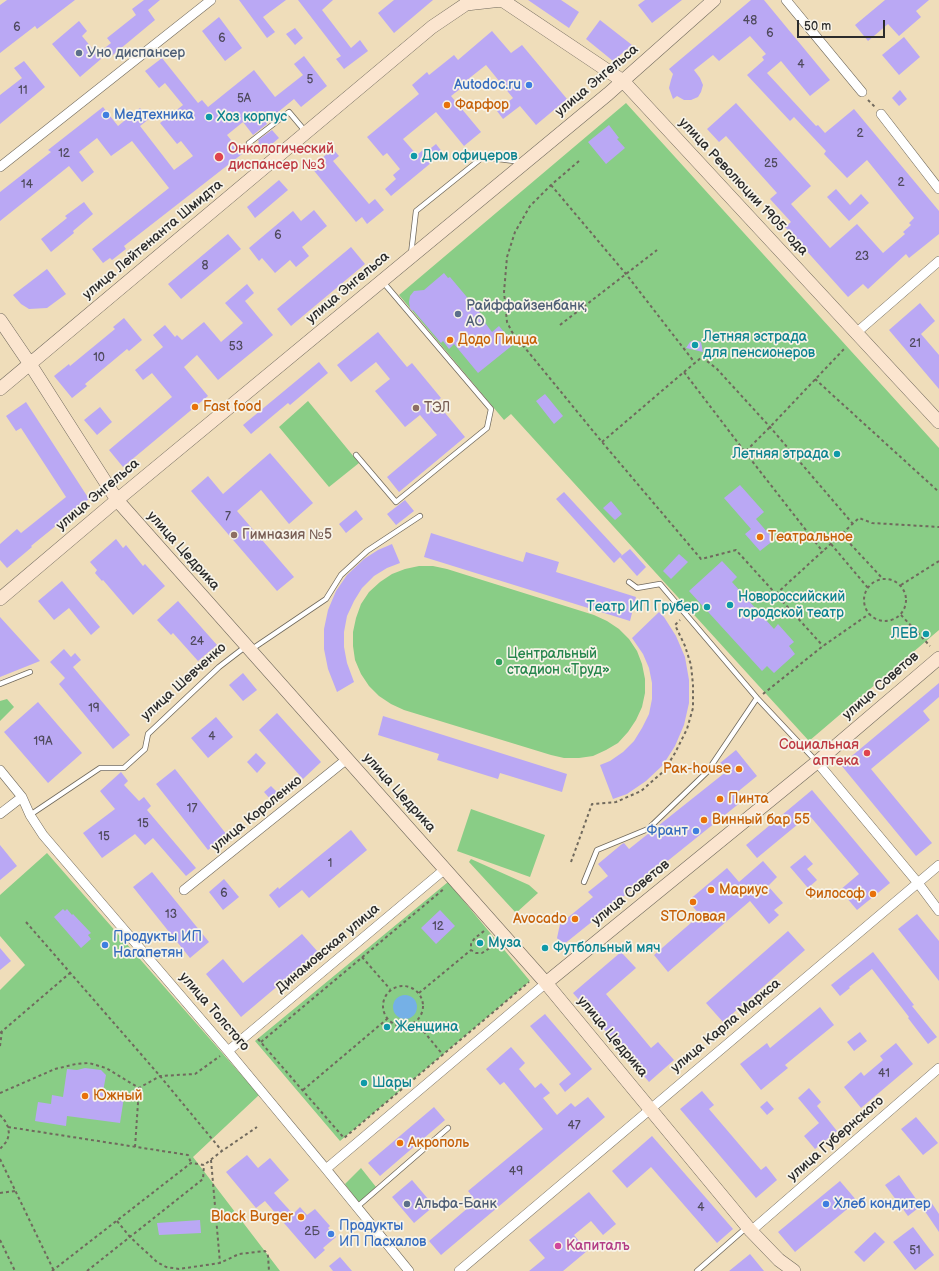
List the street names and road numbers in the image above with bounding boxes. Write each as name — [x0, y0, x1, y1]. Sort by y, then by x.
street label: улица Энгельса — [552, 41, 642, 121]
street label: улица Революции 1905 года — [675, 115, 811, 259]
street label: улица Лейтенанта Шмидта — [80, 177, 226, 303]
street label: улица Энгельса — [303, 248, 393, 328]
street label: улица Энгельса — [53, 455, 143, 535]
street label: улица Цедрика — [143, 508, 223, 594]
street label: улица Шевченко — [138, 639, 230, 725]
street label: улица Советов — [840, 648, 922, 724]
street label: улица Цедрика — [359, 750, 439, 836]
street label: улица Короленко — [208, 772, 306, 856]
street label: улица Советов — [589, 856, 673, 930]
street label: Динамовская улица — [273, 901, 383, 997]
street label: улица Толстого — [175, 969, 253, 1055]
street label: улица Карла Маркса — [668, 975, 784, 1077]
street label: улица Цедрика — [573, 993, 651, 1081]
street label: улица Губернского — [785, 1093, 887, 1185]

